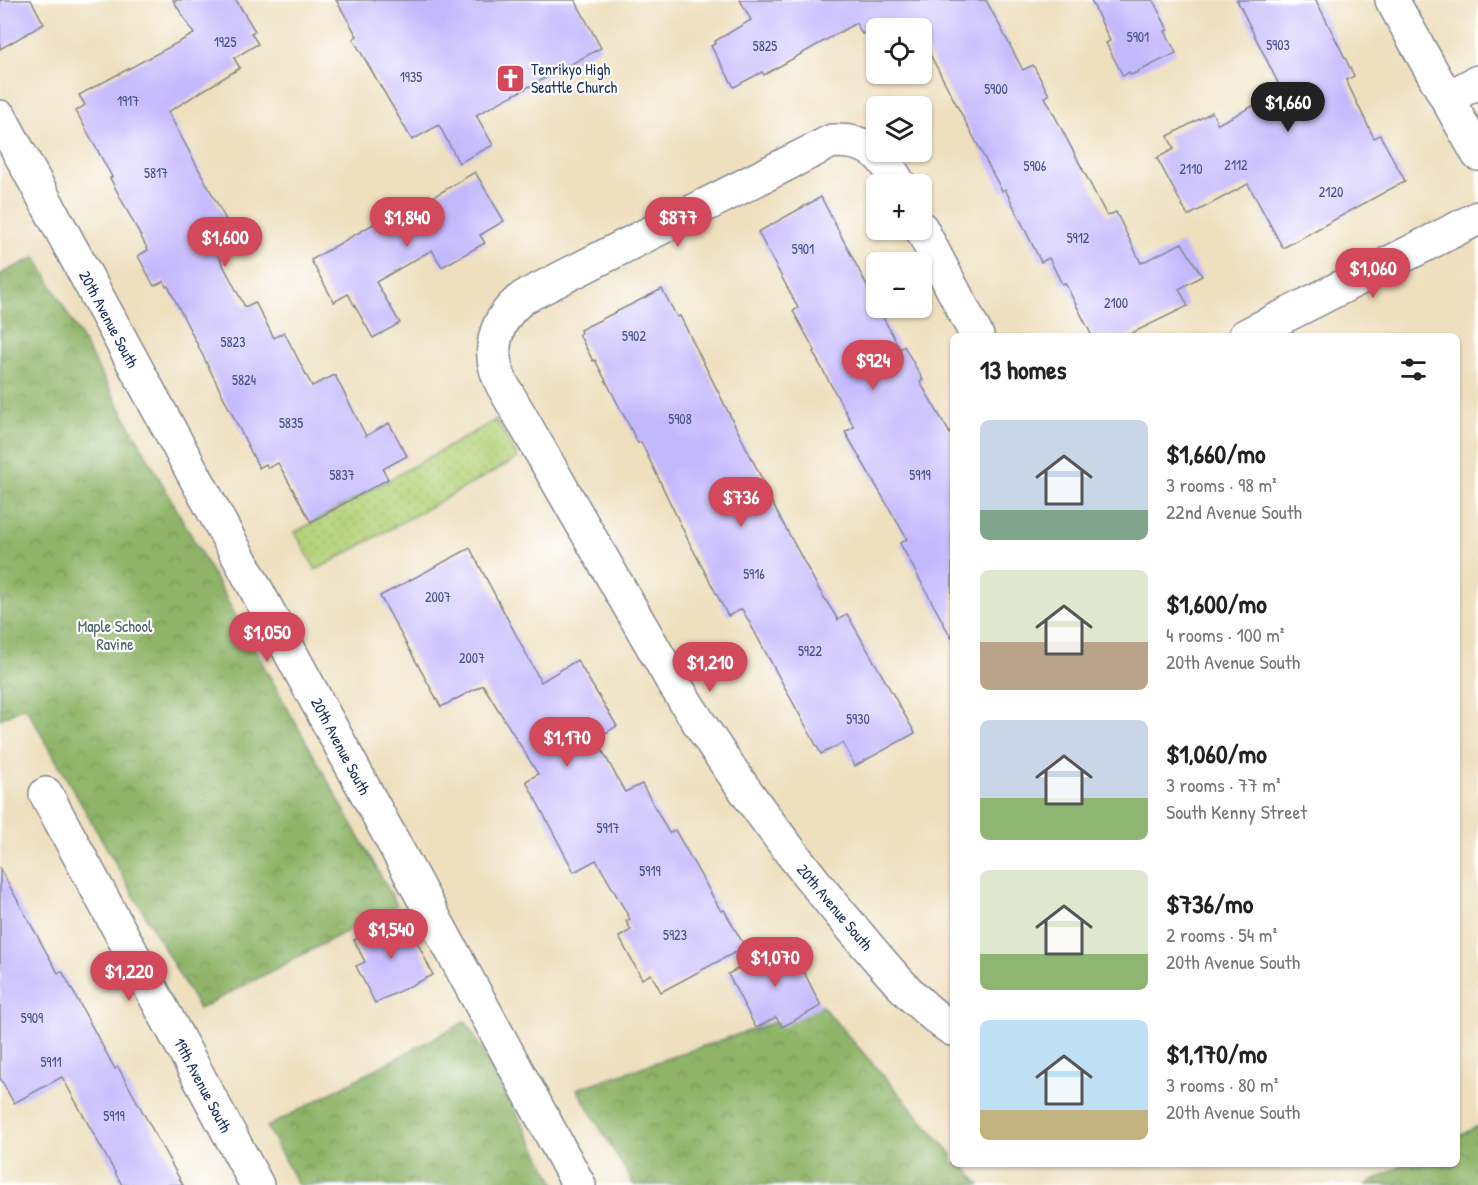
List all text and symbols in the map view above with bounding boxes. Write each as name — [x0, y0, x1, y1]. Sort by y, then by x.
map controls — [866, 18, 932, 318]
button: locate — [866, 18, 932, 84]
house number: 5901 — [1127, 27, 1149, 46]
house number: 1925 — [214, 32, 236, 51]
house number: 5903 — [1266, 35, 1290, 54]
house number: 5825 — [753, 36, 777, 55]
place label: Tenrikyo High Seattle Church — [531, 58, 618, 98]
church icon: Tenrikyo High Seattle Church — [494, 62, 526, 94]
house number: 1935 — [400, 67, 422, 86]
house number: 5900 — [984, 79, 1008, 98]
pin: $1,660 — [1239, 82, 1337, 133]
text: $1,660 — [1265, 88, 1311, 115]
house number: 1917 — [117, 91, 139, 110]
button: layers — [866, 96, 932, 162]
house number: 2112 — [1224, 155, 1248, 174]
house number: 5906 — [1024, 156, 1047, 175]
house number: 2110 — [1180, 159, 1203, 178]
house number: 5817 — [144, 163, 168, 182]
button: + — [866, 174, 932, 240]
house number: 2120 — [1319, 182, 1343, 201]
pin: $1,840 — [358, 197, 456, 248]
pin: $877 — [642, 197, 714, 248]
text: $1,840 — [384, 203, 430, 230]
text: $877 — [659, 203, 697, 230]
pin: $1,600 — [176, 217, 274, 268]
text: $1,600 — [201, 223, 249, 250]
house number: 5912 — [1067, 228, 1090, 247]
house number: 5901 — [792, 239, 814, 258]
pin: $1,060 — [1324, 248, 1422, 299]
button: − — [866, 252, 932, 318]
text: $1,060 — [1349, 254, 1397, 281]
street label: 20th Avenue South — [74, 266, 144, 372]
house number: 2100 — [1104, 293, 1128, 312]
house number: 5902 — [622, 326, 646, 345]
house number: 5823 — [221, 332, 245, 351]
pin: $924 — [837, 340, 909, 391]
text: $924 — [856, 346, 890, 373]
text: 13 homes — [980, 352, 1067, 387]
icon: filters — [1397, 353, 1430, 386]
house number: 5824 — [232, 370, 256, 389]
house number: 5908 — [668, 409, 692, 428]
house number: 5835 — [279, 413, 303, 432]
text: $1,660/mo — [1166, 436, 1265, 471]
icon: home — [1028, 444, 1100, 516]
house number: 5837 — [329, 465, 355, 484]
house number: 5919 — [909, 465, 931, 484]
text: 3 rooms · 98 m² — [1166, 471, 1277, 498]
pin: $736 — [705, 477, 777, 528]
text: $736 — [723, 483, 759, 510]
text: 22nd Avenue South — [1166, 498, 1302, 525]
house number: 5916 — [743, 564, 765, 583]
text: $1,600/mo — [1166, 586, 1267, 621]
house number: 2007 — [425, 587, 451, 606]
icon: home — [1028, 594, 1100, 666]
pin: $1,050 — [218, 612, 316, 663]
park label: Maple School Ravine — [78, 615, 153, 655]
text: $1,050 — [243, 618, 291, 645]
text: 4 rooms · 100 m² — [1166, 621, 1284, 648]
house number: 5922 — [798, 641, 823, 660]
pin: $1,210 — [661, 642, 759, 693]
house number: 2007 — [459, 648, 485, 667]
text: $1,210 — [686, 648, 734, 675]
text: 20th Avenue South — [1166, 648, 1300, 675]
street label: 20th Avenue South — [306, 693, 376, 799]
house number: 5930 — [846, 709, 870, 728]
pin: $1,170 — [518, 717, 616, 768]
text: $1,170 — [543, 723, 591, 750]
text: $1,060/mo — [1166, 736, 1267, 771]
icon: home — [1028, 744, 1100, 816]
text: 3 rooms · 77 m² — [1166, 771, 1280, 798]
text: South Kenny Street — [1166, 798, 1307, 825]
house number: 5917 — [596, 818, 620, 837]
street label: 20th Avenue South — [792, 859, 878, 955]
house number: 5919 — [639, 861, 661, 880]
text: $736/mo — [1166, 886, 1253, 921]
icon: home — [1028, 894, 1100, 966]
pin: $1,540 — [342, 909, 440, 960]
text: $1,540 — [368, 915, 414, 942]
text: 2 rooms · 54 m² — [1166, 921, 1277, 948]
house number: 5923 — [663, 925, 687, 944]
pin: $1,070 — [726, 937, 824, 988]
text: $1,070 — [750, 943, 800, 970]
text: 20th Avenue South — [1166, 948, 1300, 975]
pin: $1,220 — [80, 951, 178, 1002]
text: $1,220 — [104, 957, 154, 984]
house number: 5909 — [21, 1008, 43, 1027]
street label: 19th Avenue South — [169, 1034, 237, 1136]
text: $1,170/mo — [1166, 1036, 1267, 1071]
icon: home — [1028, 1044, 1100, 1116]
house number: 5911 — [40, 1052, 62, 1071]
text: 3 rooms · 80 m² — [1166, 1071, 1278, 1098]
text: 20th Avenue South — [1166, 1098, 1300, 1125]
house number: 5919 — [103, 1106, 125, 1125]

